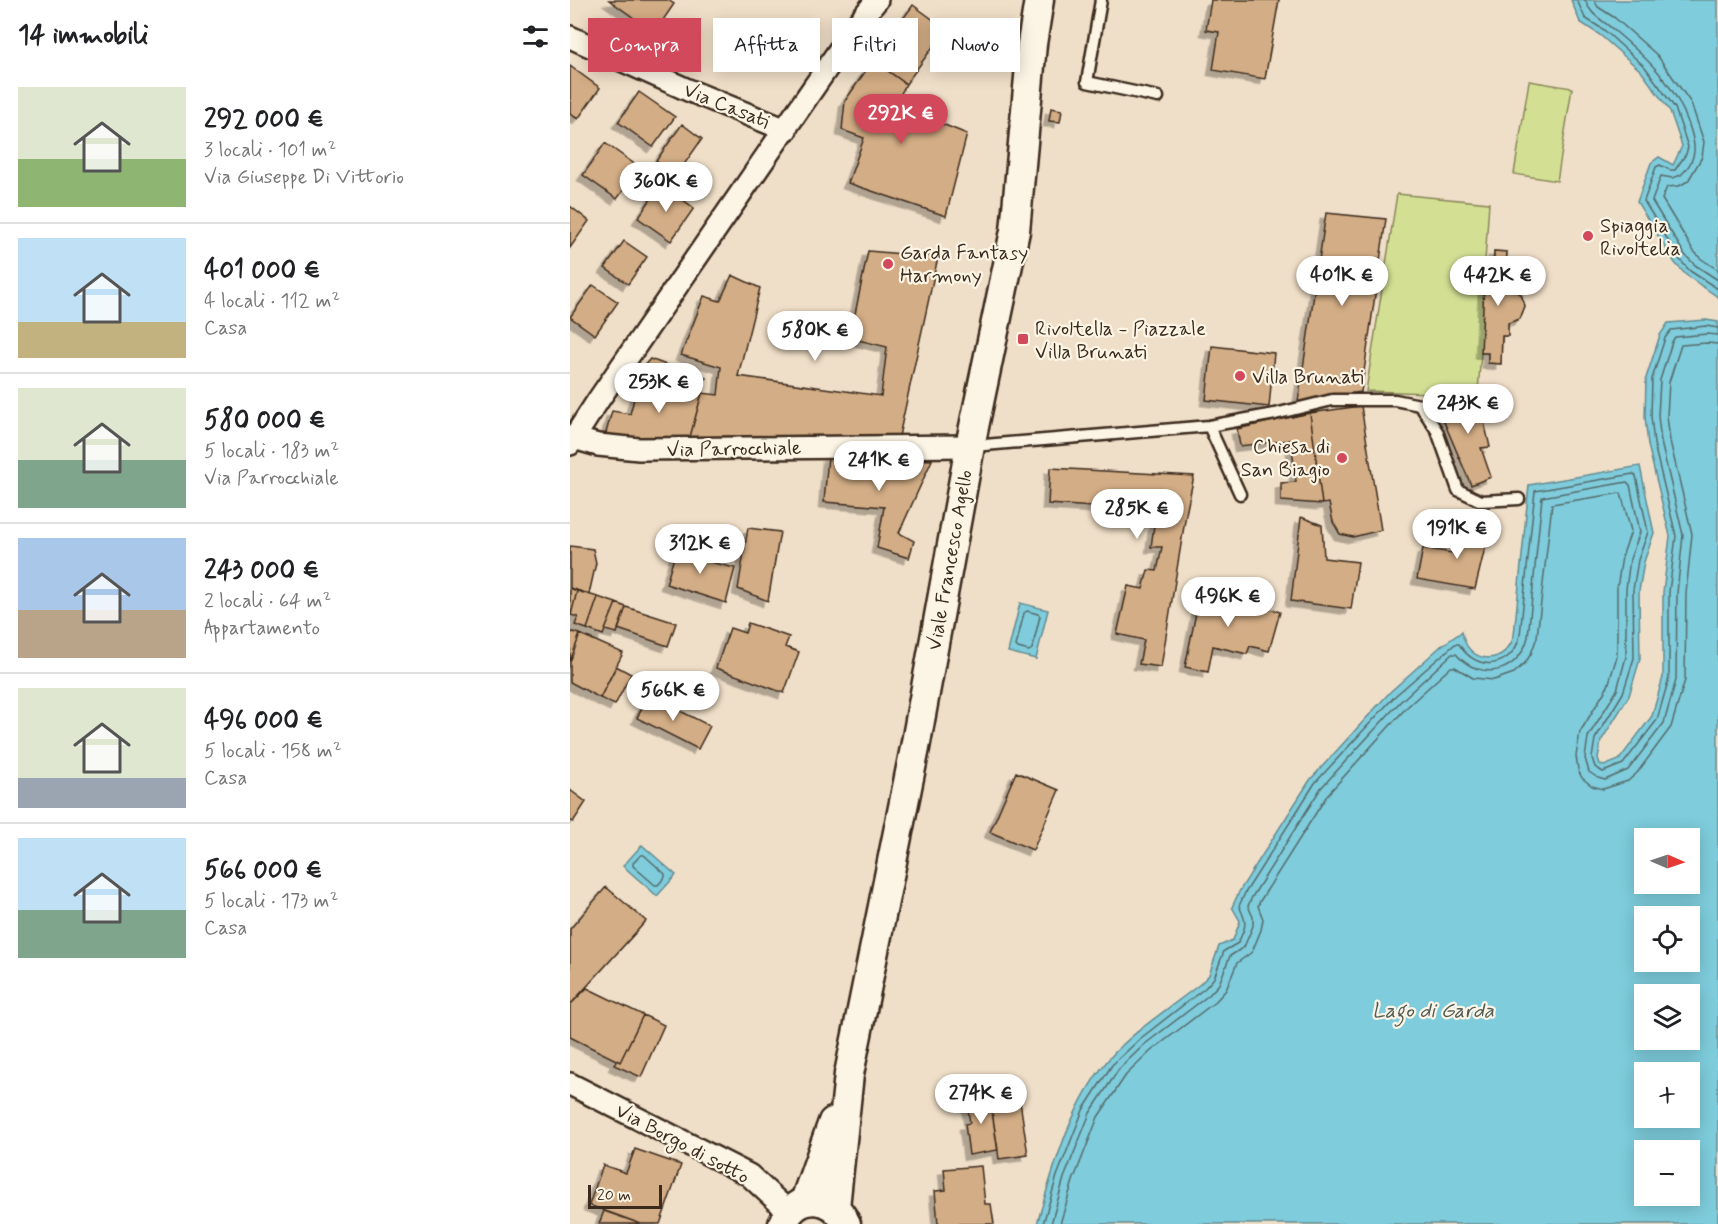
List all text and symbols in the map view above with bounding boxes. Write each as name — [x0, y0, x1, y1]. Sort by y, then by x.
chip: Compra — [588, 18, 701, 72]
chip: Affitta — [713, 18, 820, 72]
chip: Filtri — [832, 18, 918, 72]
chip: Nuovo — [930, 18, 1020, 72]
text: 14 immobili — [18, 19, 148, 53]
icon: filters — [519, 20, 552, 53]
street label: Via Casati — [680, 77, 773, 136]
pin: 292K € — [852, 94, 950, 145]
text: 292K € — [868, 100, 934, 127]
text: 292 000 € — [204, 103, 324, 137]
icon: home — [66, 111, 138, 183]
text: 3 locali · 101 m² — [204, 137, 336, 164]
pin: 360K € — [617, 162, 715, 213]
text: Via Giuseppe Di Vittorio — [204, 164, 404, 191]
text: 360K € — [634, 168, 698, 195]
place label: Spiaggia Rivoltelia — [1600, 213, 1681, 263]
marker: Spiaggia Rivoltelia — [1581, 229, 1595, 243]
place label: Garda Fantasy Harmony — [900, 240, 1028, 290]
text: 401 000 € — [204, 254, 320, 288]
pin: 401K € — [1293, 256, 1391, 307]
pin: 442K € — [1449, 256, 1547, 307]
marker: Garda Fantasy Harmony — [881, 257, 895, 271]
icon: home — [66, 262, 138, 334]
text: 401K € — [1310, 262, 1374, 289]
text: 442K € — [1464, 262, 1532, 289]
text: 4 locali · 112 m² — [204, 288, 340, 315]
pin: 580K € — [766, 311, 864, 362]
text: Casa — [204, 315, 247, 342]
place label: Rivoltella - Piazzale Villa Brunati — [1035, 316, 1206, 366]
text: 580K € — [781, 317, 849, 344]
marker: Rivoltella - Piazzale Villa Brunati — [1016, 332, 1030, 346]
pin: 253K € — [610, 363, 708, 414]
place label: Villa Brunati — [1252, 364, 1364, 391]
text: 253K € — [628, 369, 690, 396]
marker: Villa Brunati — [1233, 369, 1247, 383]
pin: 243K € — [1419, 384, 1517, 435]
text: 243K € — [1437, 390, 1499, 417]
text: 580 000 € — [204, 404, 326, 438]
icon: home — [66, 412, 138, 484]
place label: Chiesa di San Biagio — [1241, 434, 1330, 484]
street label: Via Parrocchiale — [666, 435, 802, 464]
text: 5 locali · 183 m² — [204, 438, 339, 465]
pin: 241K € — [830, 441, 928, 492]
text: 241K € — [848, 447, 910, 474]
marker: Chiesa di San Biagio — [1335, 451, 1349, 465]
text: Via Parrocchiale — [204, 465, 339, 492]
street label: Viale Francesco Agello — [921, 468, 980, 653]
pin: 285K € — [1088, 489, 1186, 540]
text: 285K € — [1105, 495, 1169, 522]
pin: 191K € — [1408, 509, 1506, 560]
text: 191K € — [1426, 515, 1488, 542]
pin: 312K € — [651, 524, 749, 575]
text: 312K € — [669, 530, 731, 557]
text: 243 000 € — [204, 554, 319, 588]
icon: home — [66, 562, 138, 634]
pin: 496K € — [1179, 577, 1277, 628]
text: 496K € — [1195, 583, 1261, 610]
text: 2 locali · 64 m² — [204, 588, 331, 615]
text: Appartamento — [204, 615, 320, 642]
pin: 566K € — [624, 671, 722, 722]
text: 566K € — [640, 677, 706, 704]
text: 496 000 € — [204, 704, 323, 738]
icon: home — [66, 712, 138, 784]
text: 5 locali · 158 m² — [204, 738, 342, 765]
text: Casa — [204, 765, 247, 792]
north arrow — [1634, 828, 1700, 894]
map controls — [1634, 828, 1700, 1206]
text: 566 000 € — [204, 854, 322, 888]
icon: home — [66, 862, 138, 934]
text: 5 locali · 173 m² — [204, 888, 338, 915]
button: locate — [1634, 906, 1700, 972]
text: Casa — [204, 915, 247, 942]
button: layers — [1634, 984, 1700, 1050]
water label: Lago di Garda — [1372, 997, 1494, 1027]
button: + — [1634, 1062, 1700, 1128]
pin: 274K € — [932, 1074, 1030, 1125]
text: 274K € — [949, 1080, 1013, 1107]
street label: Via Borgo di sotto — [610, 1098, 754, 1192]
button: − — [1634, 1140, 1700, 1206]
scale bar — [588, 1182, 662, 1210]
text: 20 m — [597, 1185, 631, 1206]

